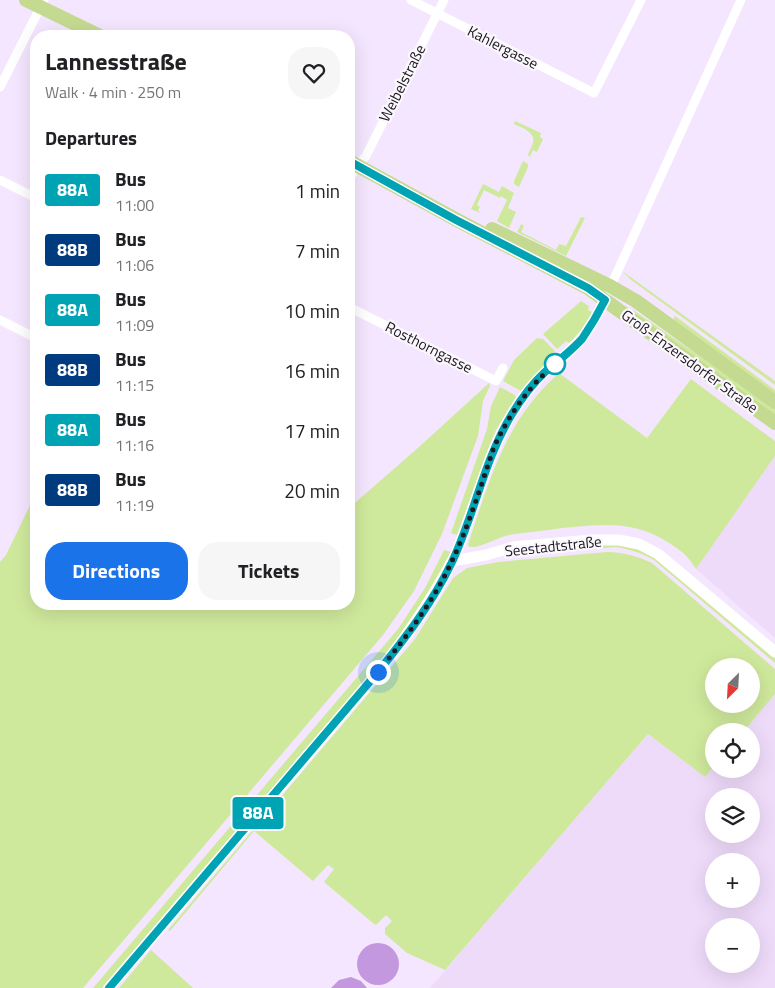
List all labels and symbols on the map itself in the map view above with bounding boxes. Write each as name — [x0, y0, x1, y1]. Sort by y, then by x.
street label: Kahlergasse — [463, 19, 543, 75]
street label: Weibelstraße — [373, 40, 431, 126]
street label: Groß-Enzersdorfer Straße — [617, 303, 763, 419]
street label: Rosthorngasse — [381, 315, 477, 379]
unlabelled marker — [544, 353, 566, 375]
street label: Seestadtstraße — [503, 529, 603, 563]
north arrow — [705, 658, 760, 712]
your location — [366, 660, 391, 685]
line badge: 88A — [229, 797, 287, 829]

